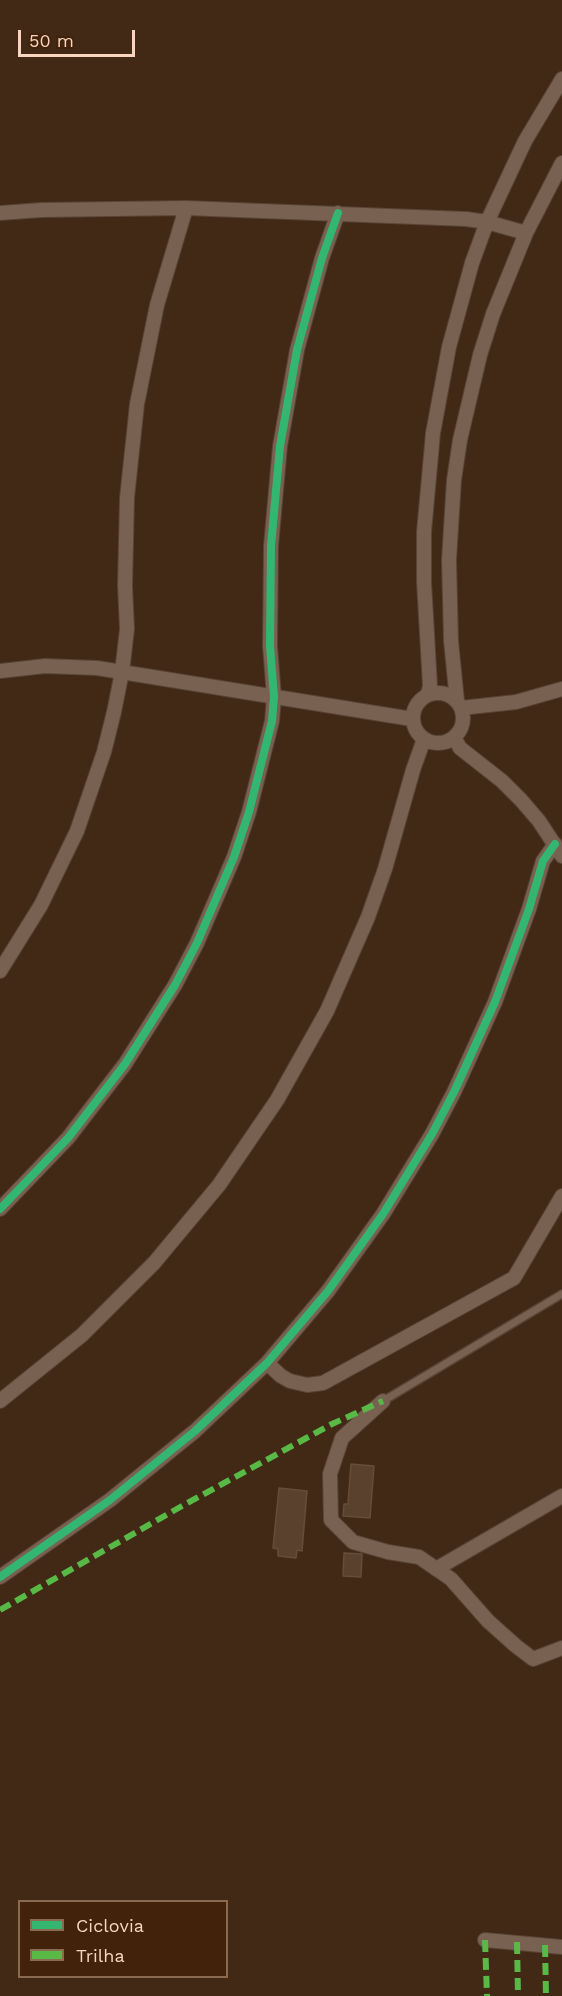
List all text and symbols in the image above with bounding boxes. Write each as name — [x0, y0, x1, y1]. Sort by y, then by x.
scale bar — [21, 18, 138, 56]
text: 50 m — [29, 30, 74, 51]
legend — [18, 1900, 228, 1978]
text: Ciclovia — [76, 1915, 144, 1936]
text: Trilha — [76, 1945, 125, 1966]

